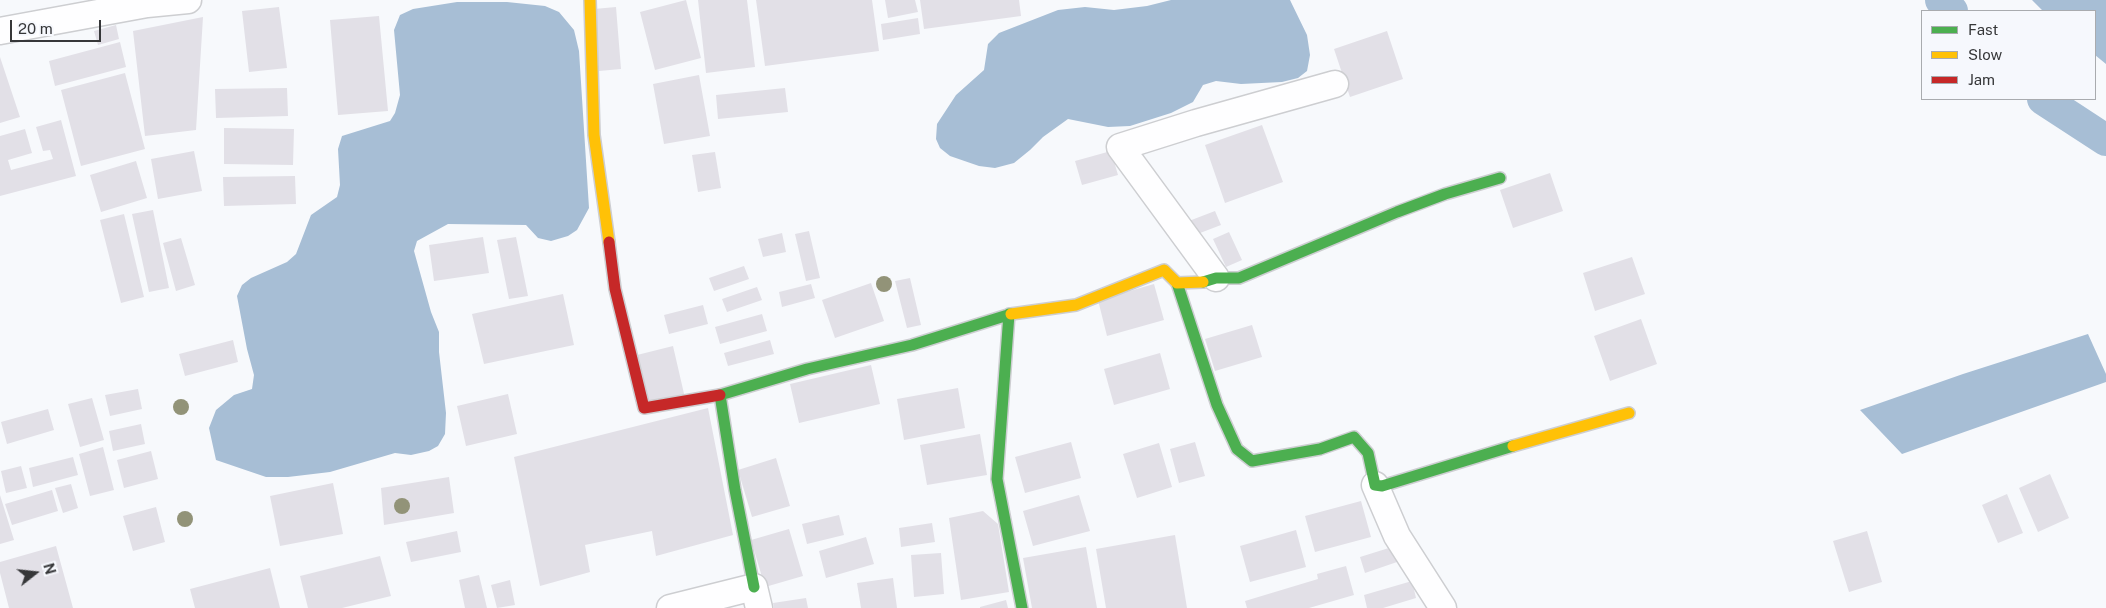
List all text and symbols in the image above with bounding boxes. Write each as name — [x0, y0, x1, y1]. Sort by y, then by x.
scale bar — [12, 10, 104, 42]
legend — [1921, 10, 2096, 100]
text: 20 m — [18, 20, 53, 37]
text: Fast — [1968, 21, 1998, 38]
text: Slow — [1968, 46, 2002, 63]
text: Jam — [1968, 71, 1995, 88]
north arrow — [10, 548, 60, 598]
text: N — [40, 561, 59, 576]

